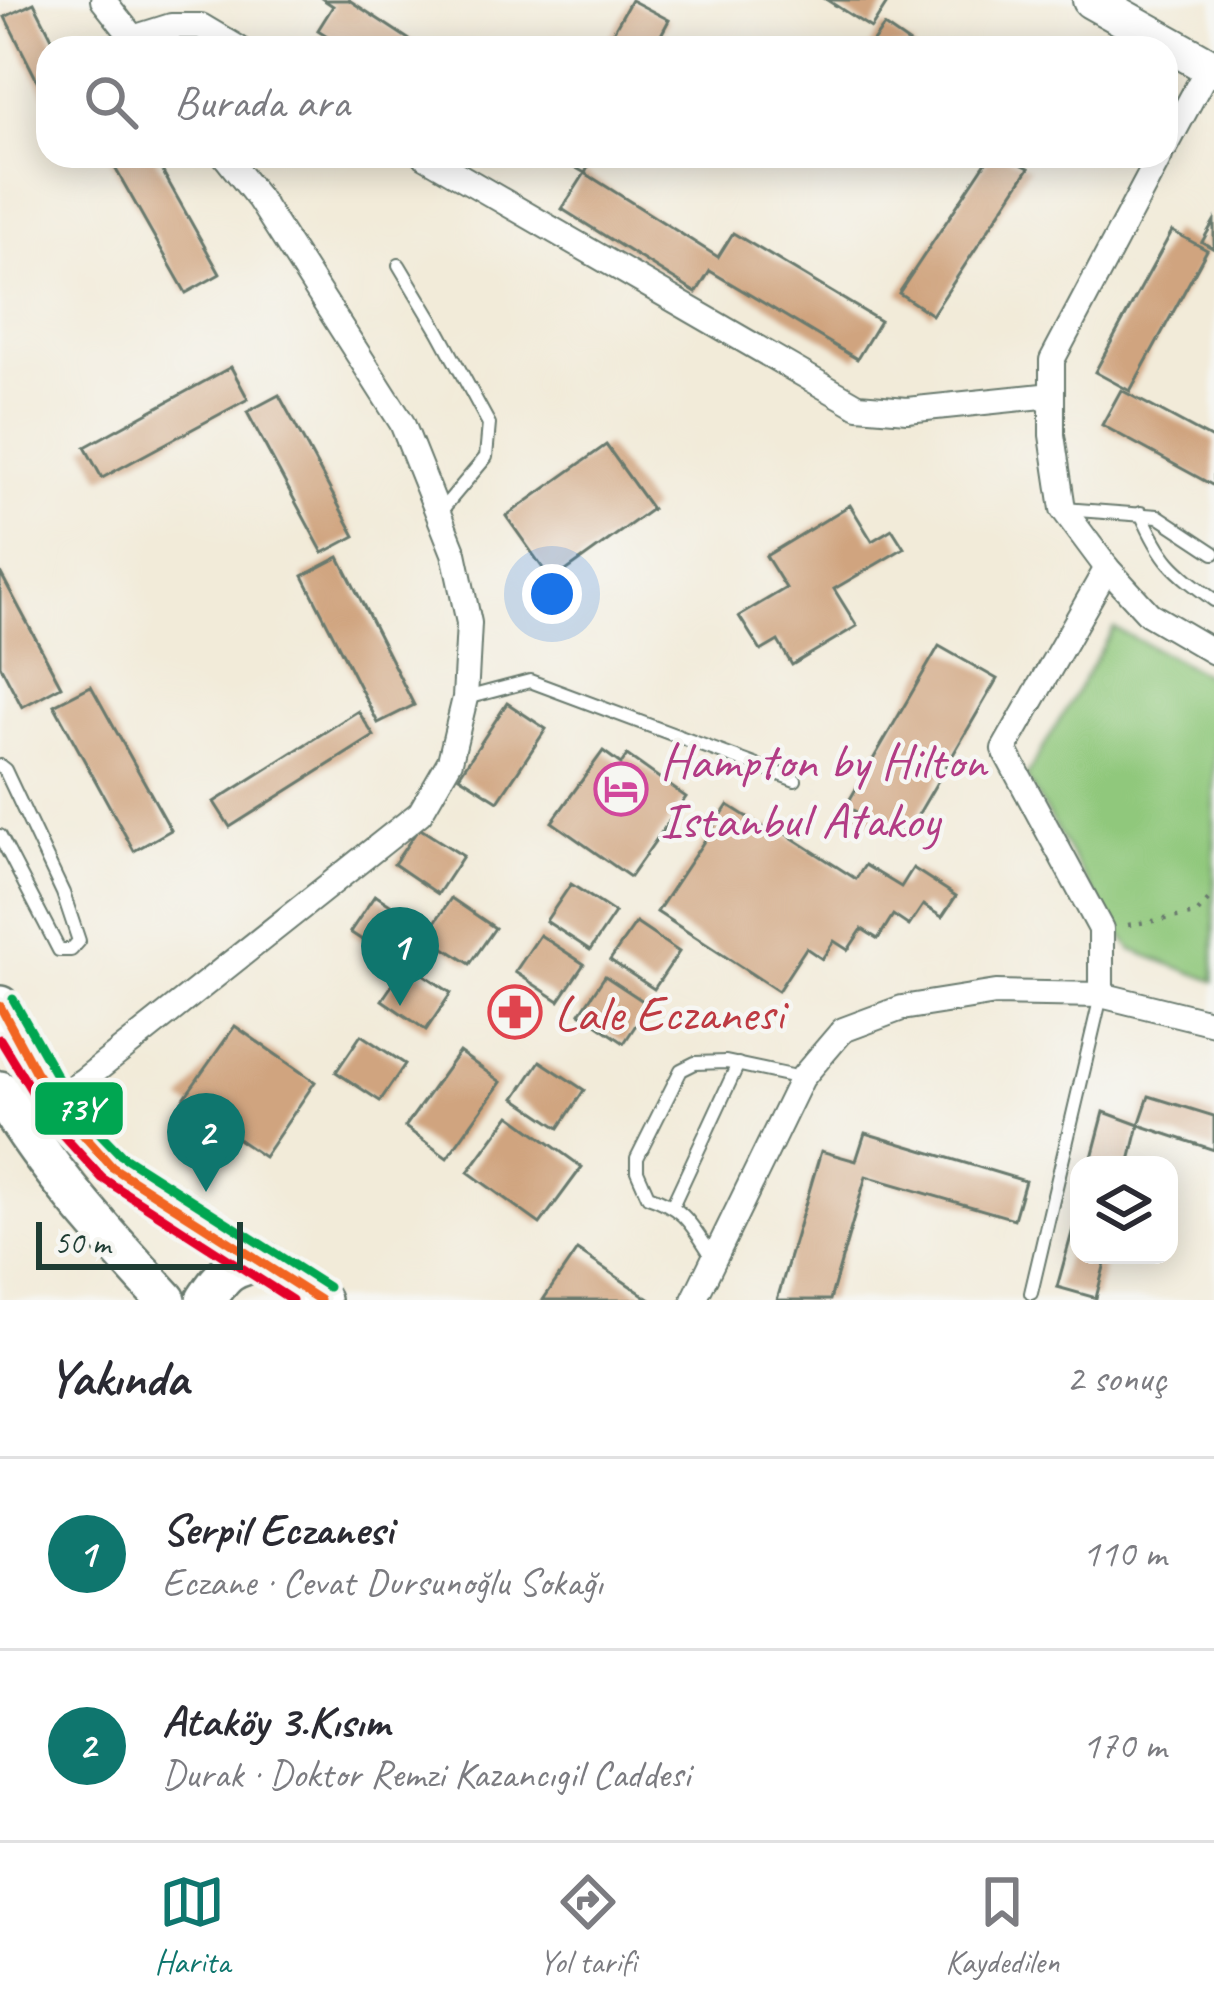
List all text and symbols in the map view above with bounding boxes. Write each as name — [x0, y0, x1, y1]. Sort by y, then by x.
search box — [36, 36, 1178, 168]
icon: search — [78, 69, 144, 135]
text: Burada ara — [174, 74, 349, 131]
your location — [522, 564, 582, 624]
place label: Hampton by Hilton Istanbul Atakoy — [660, 729, 989, 852]
hotel icon: Hampton by Hilton Istanbul Atakoy — [593, 761, 649, 817]
pin: 1 — [361, 907, 439, 1006]
place label: Lale Eczanesi — [554, 981, 789, 1045]
pharmacy icon: Lale Eczanesi — [487, 984, 543, 1040]
line badge: 73Y — [33, 1080, 125, 1137]
text: 73Y — [56, 1088, 108, 1130]
pin: 2 — [167, 1093, 245, 1192]
map controls — [1070, 1156, 1178, 1264]
button: layers — [1070, 1156, 1178, 1264]
scale bar — [36, 1216, 243, 1269]
text: 50 m — [54, 1222, 110, 1264]
text: Yakında — [48, 1346, 188, 1410]
text: 2 sonuç — [1066, 1354, 1166, 1403]
text: Serpil Eczanesi — [162, 1501, 393, 1558]
text: 1 — [78, 1529, 96, 1578]
text: 110 m — [1082, 1529, 1166, 1578]
text: Eczane · Cevat Dursunoğlu Sokağı — [162, 1558, 603, 1607]
text: Ataköy 3.Kısım — [162, 1693, 389, 1750]
text: 2 — [78, 1721, 96, 1770]
text: 170 m — [1082, 1721, 1166, 1770]
text: Durak · Doktor Remzi Kazancıgil Caddesi — [162, 1750, 690, 1799]
tab: Harita — [155, 1869, 230, 1983]
tab: Yol tarifi — [539, 1869, 636, 1983]
tab: Kaydedilen — [945, 1869, 1059, 1983]

